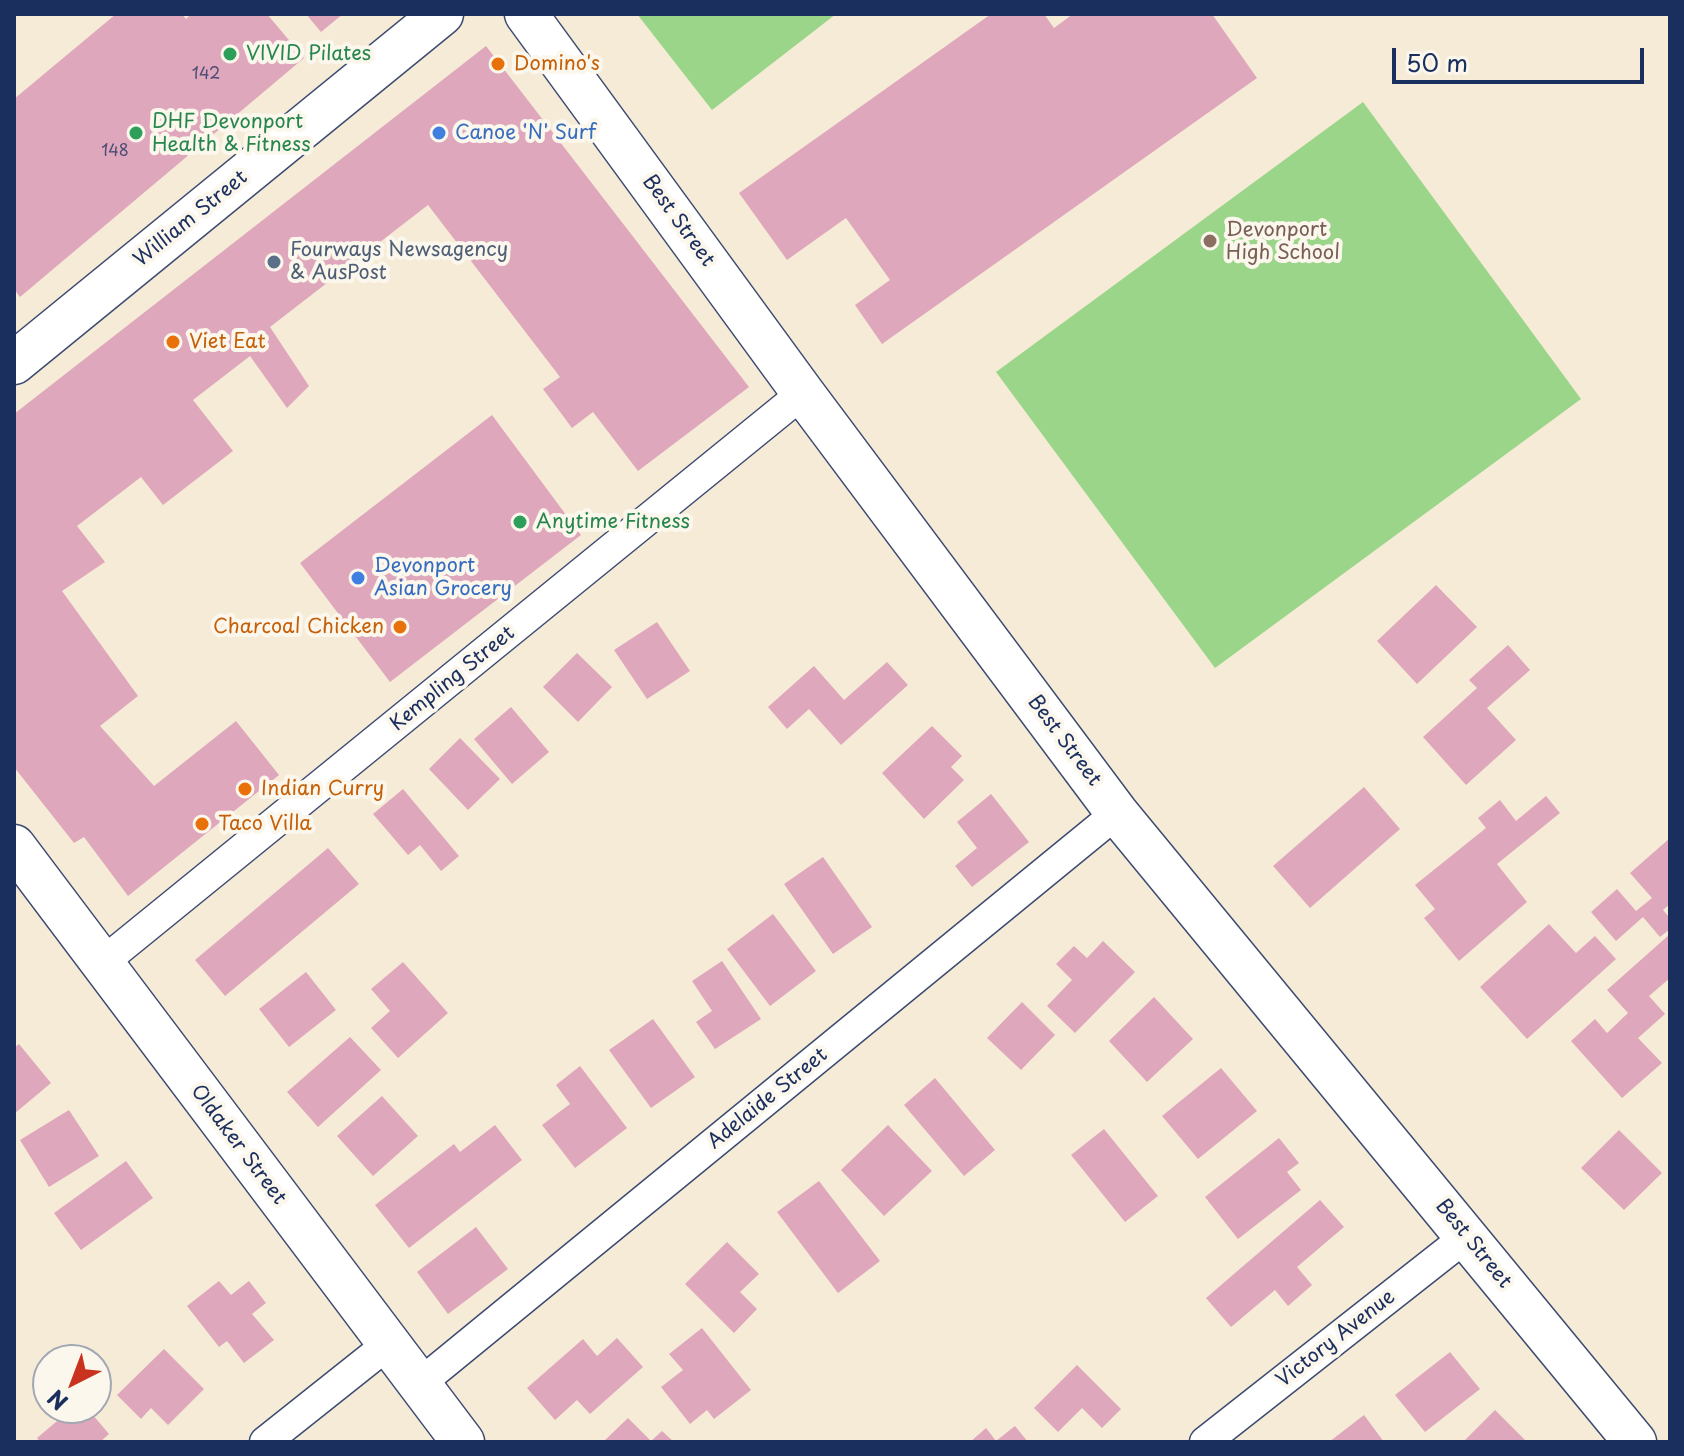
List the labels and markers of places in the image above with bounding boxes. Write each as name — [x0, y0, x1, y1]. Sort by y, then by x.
place label: VIVID Pilates — [246, 42, 371, 66]
marker: VIVID Pilates — [221, 45, 239, 63]
place label: Domino's — [514, 52, 600, 76]
marker: Domino's — [489, 55, 507, 73]
place label: DHF Devonport Health & Fitness — [152, 110, 311, 157]
place label: Canoe 'N' Surf — [455, 121, 596, 145]
marker: DHF Devonport Health & Fitness — [127, 124, 145, 142]
marker: Canoe 'N' Surf — [430, 124, 448, 142]
place label: Devonport High School — [1226, 218, 1340, 265]
marker: Devonport High School — [1201, 232, 1219, 250]
place label: Fourways Newsagency & AusPost — [290, 238, 508, 285]
marker: Fourways Newsagency & AusPost — [265, 253, 283, 271]
place label: Viet Eat — [189, 330, 266, 354]
marker: Viet Eat — [164, 333, 182, 351]
place label: Anytime Fitness — [536, 510, 690, 534]
marker: Anytime Fitness — [511, 513, 529, 531]
place label: Devonport Asian Grocery — [374, 554, 512, 601]
marker: Devonport Asian Grocery — [349, 569, 367, 587]
place label: Charcoal Chicken — [213, 615, 384, 639]
marker: Charcoal Chicken — [391, 618, 409, 636]
place label: Indian Curry — [261, 777, 384, 801]
marker: Indian Curry — [236, 780, 254, 798]
place label: Taco Villa — [218, 812, 312, 836]
marker: Taco Villa — [193, 815, 211, 833]

